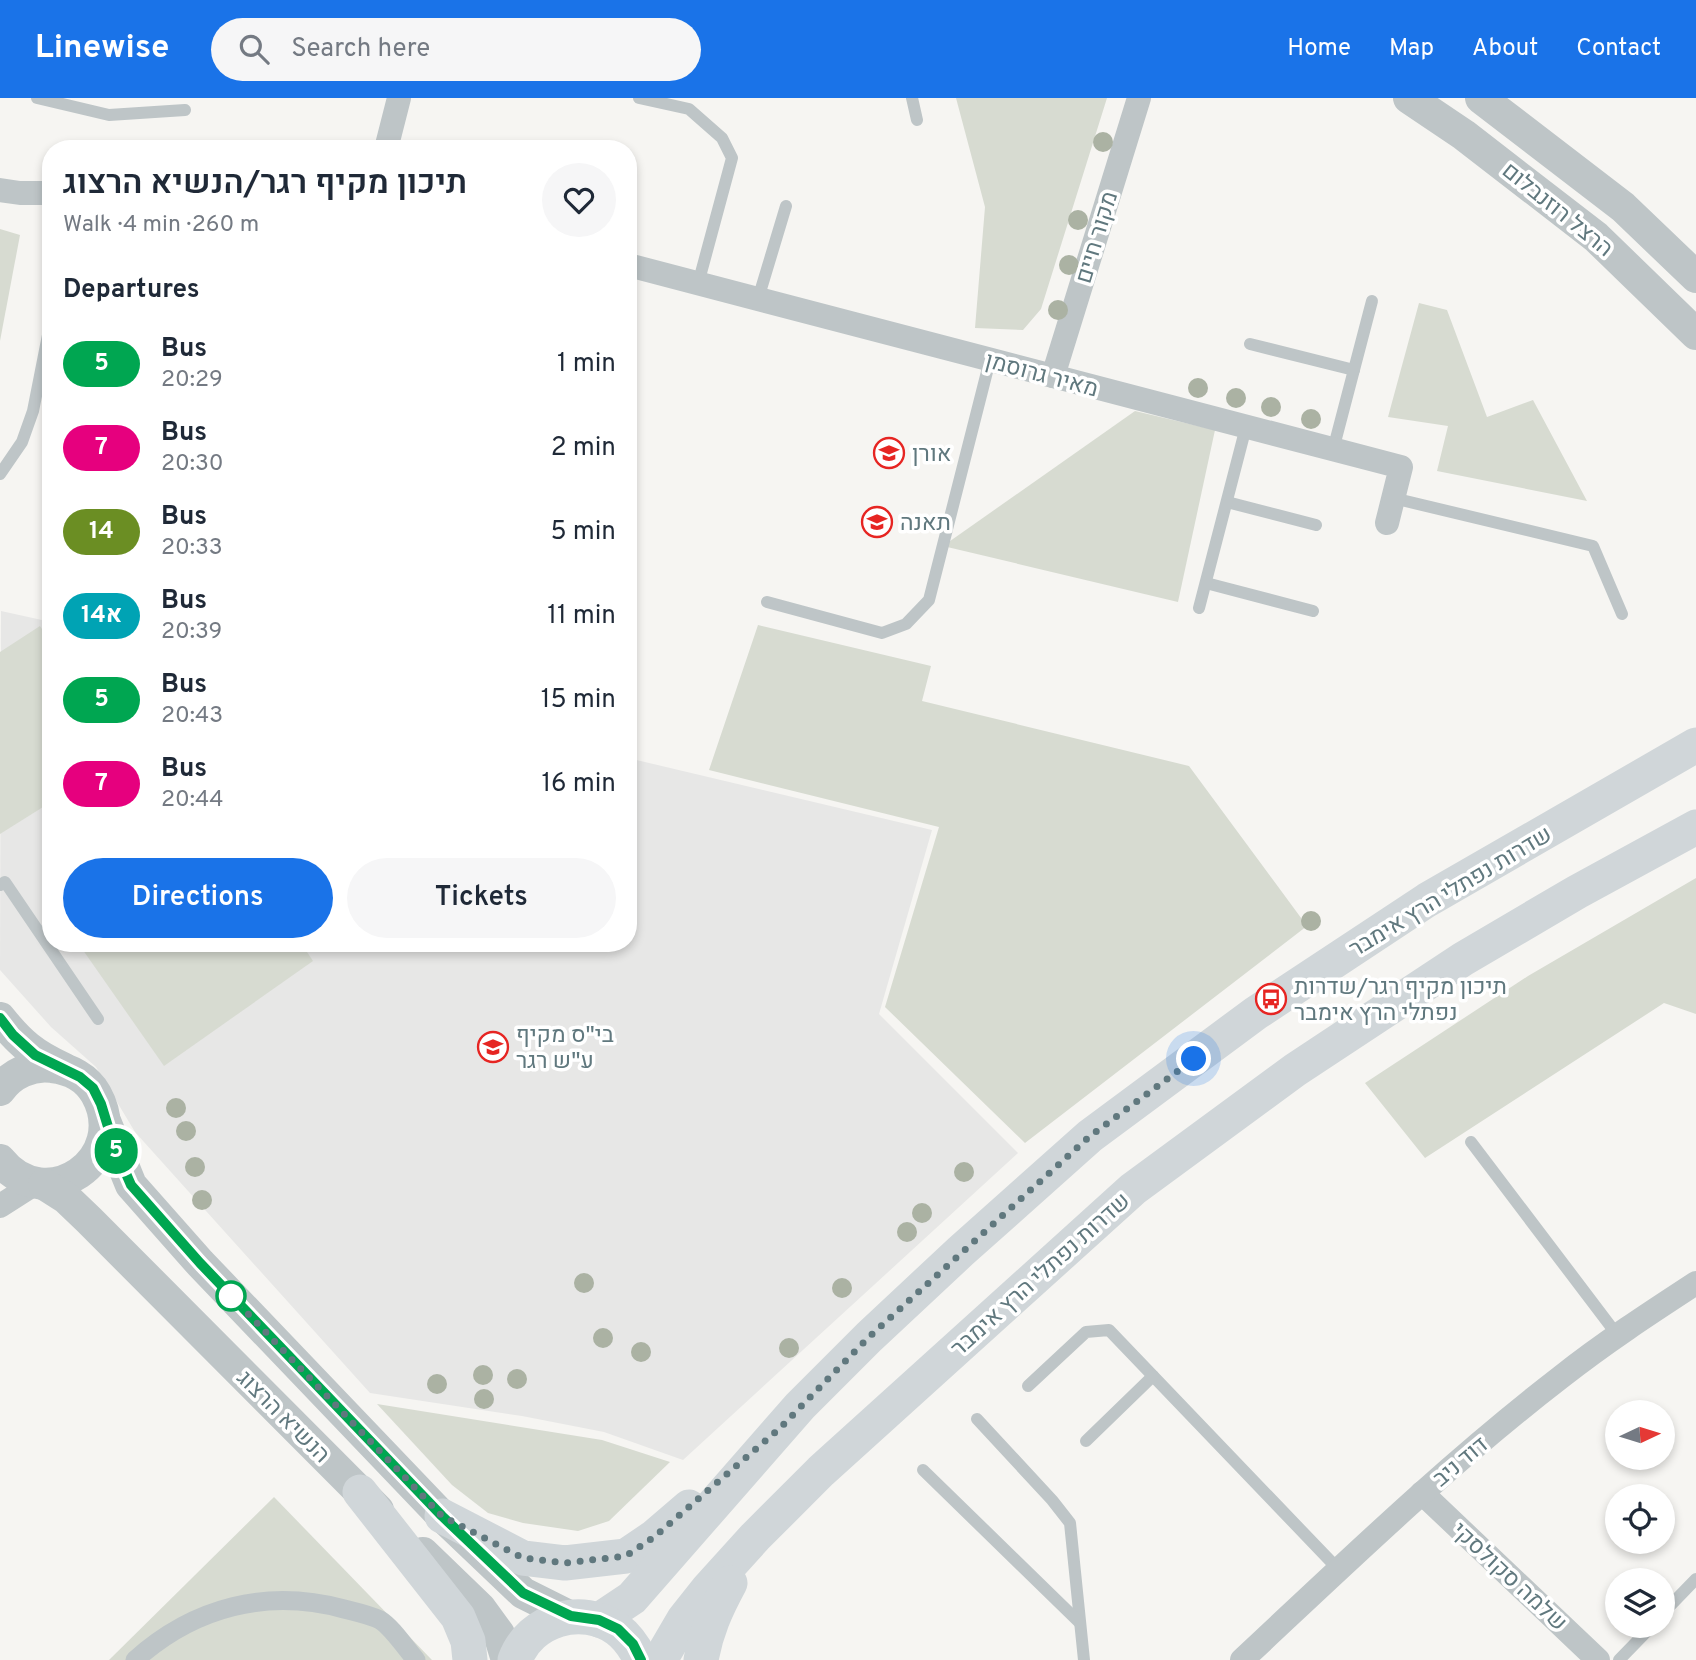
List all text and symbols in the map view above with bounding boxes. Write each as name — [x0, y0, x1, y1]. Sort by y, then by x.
search box — [211, 18, 701, 81]
text: Linewise — [35, 28, 169, 70]
icon: search — [235, 30, 273, 68]
text: Search here — [291, 33, 430, 66]
text: Home — [1287, 34, 1351, 64]
text: Map — [1389, 34, 1434, 64]
text: About — [1472, 34, 1538, 64]
text: Contact — [1576, 34, 1661, 64]
street label: הרצל רוזנבלום — [1495, 157, 1618, 265]
button: heart — [542, 163, 616, 237]
text: תיכון מקיף רגר/הנשיא הרצוג — [63, 164, 467, 206]
street label: מקור חיים — [1071, 188, 1126, 287]
text: Walk · 4 min · 260 m — [63, 211, 259, 240]
text: Departures — [63, 274, 200, 307]
text: Bus — [161, 333, 207, 366]
street label: מאיר גרוסמן — [982, 347, 1101, 405]
text: 1 min — [557, 348, 616, 381]
text: 5 — [94, 349, 109, 379]
text: 20:29 — [161, 366, 223, 395]
text: Bus — [161, 417, 207, 450]
text: 2 min — [551, 432, 616, 465]
text: 7 — [95, 433, 108, 463]
school or university icon: אורן — [872, 436, 906, 470]
place label: אורן — [912, 441, 951, 470]
text: 20:30 — [161, 450, 223, 479]
text: Bus — [161, 501, 207, 534]
school or university icon: תאנה — [860, 505, 894, 539]
place label: תאנה — [900, 510, 951, 539]
text: 5 min — [550, 516, 616, 549]
text: 14 — [89, 517, 114, 547]
text: 20:33 — [161, 534, 223, 563]
text: Bus — [161, 585, 207, 618]
text: 11 min — [547, 600, 616, 633]
text: 14א — [81, 601, 122, 631]
text: 20:39 — [161, 618, 222, 647]
text: Bus — [161, 669, 207, 702]
text: 15 min — [541, 684, 616, 717]
text: 5 — [94, 685, 109, 715]
text: 20:43 — [161, 702, 223, 731]
text: Bus — [161, 753, 207, 786]
text: 16 min — [541, 768, 616, 801]
text: 7 — [95, 769, 108, 799]
text: 20:44 — [161, 786, 224, 815]
street label: שדרות נפתלי הרץ אימבר — [1345, 821, 1558, 965]
button: Directions — [63, 858, 333, 938]
button: Tickets — [347, 858, 616, 938]
place label: תיכון מקיף רגר/שדרות נפתלי הרץ אימבר — [1294, 974, 1507, 1029]
bus stop icon: תיכון מקיף רגר/שדרות נפתלי הרץ אימבר — [1254, 982, 1288, 1016]
place label: בי"ס מקיף ע"ש רגר — [516, 1022, 614, 1077]
school or university icon: בי"ס מקיף ע"ש רגר — [476, 1030, 510, 1064]
your location — [1176, 1041, 1211, 1076]
line badge: 5 — [93, 1128, 139, 1174]
text: 5 — [109, 1136, 123, 1166]
street label: שדרות נפתלי הרץ אימבר — [946, 1188, 1137, 1364]
unlabelled marker — [216, 1281, 246, 1311]
street label: הנשיא הרצוג — [229, 1365, 335, 1471]
north arrow — [1605, 1400, 1675, 1470]
map controls — [1605, 1400, 1675, 1638]
street label: דוד ניב — [1428, 1431, 1495, 1494]
button: locate — [1605, 1484, 1675, 1554]
street label: שלמה סקולסקי — [1445, 1517, 1572, 1639]
button: layers — [1605, 1568, 1675, 1638]

